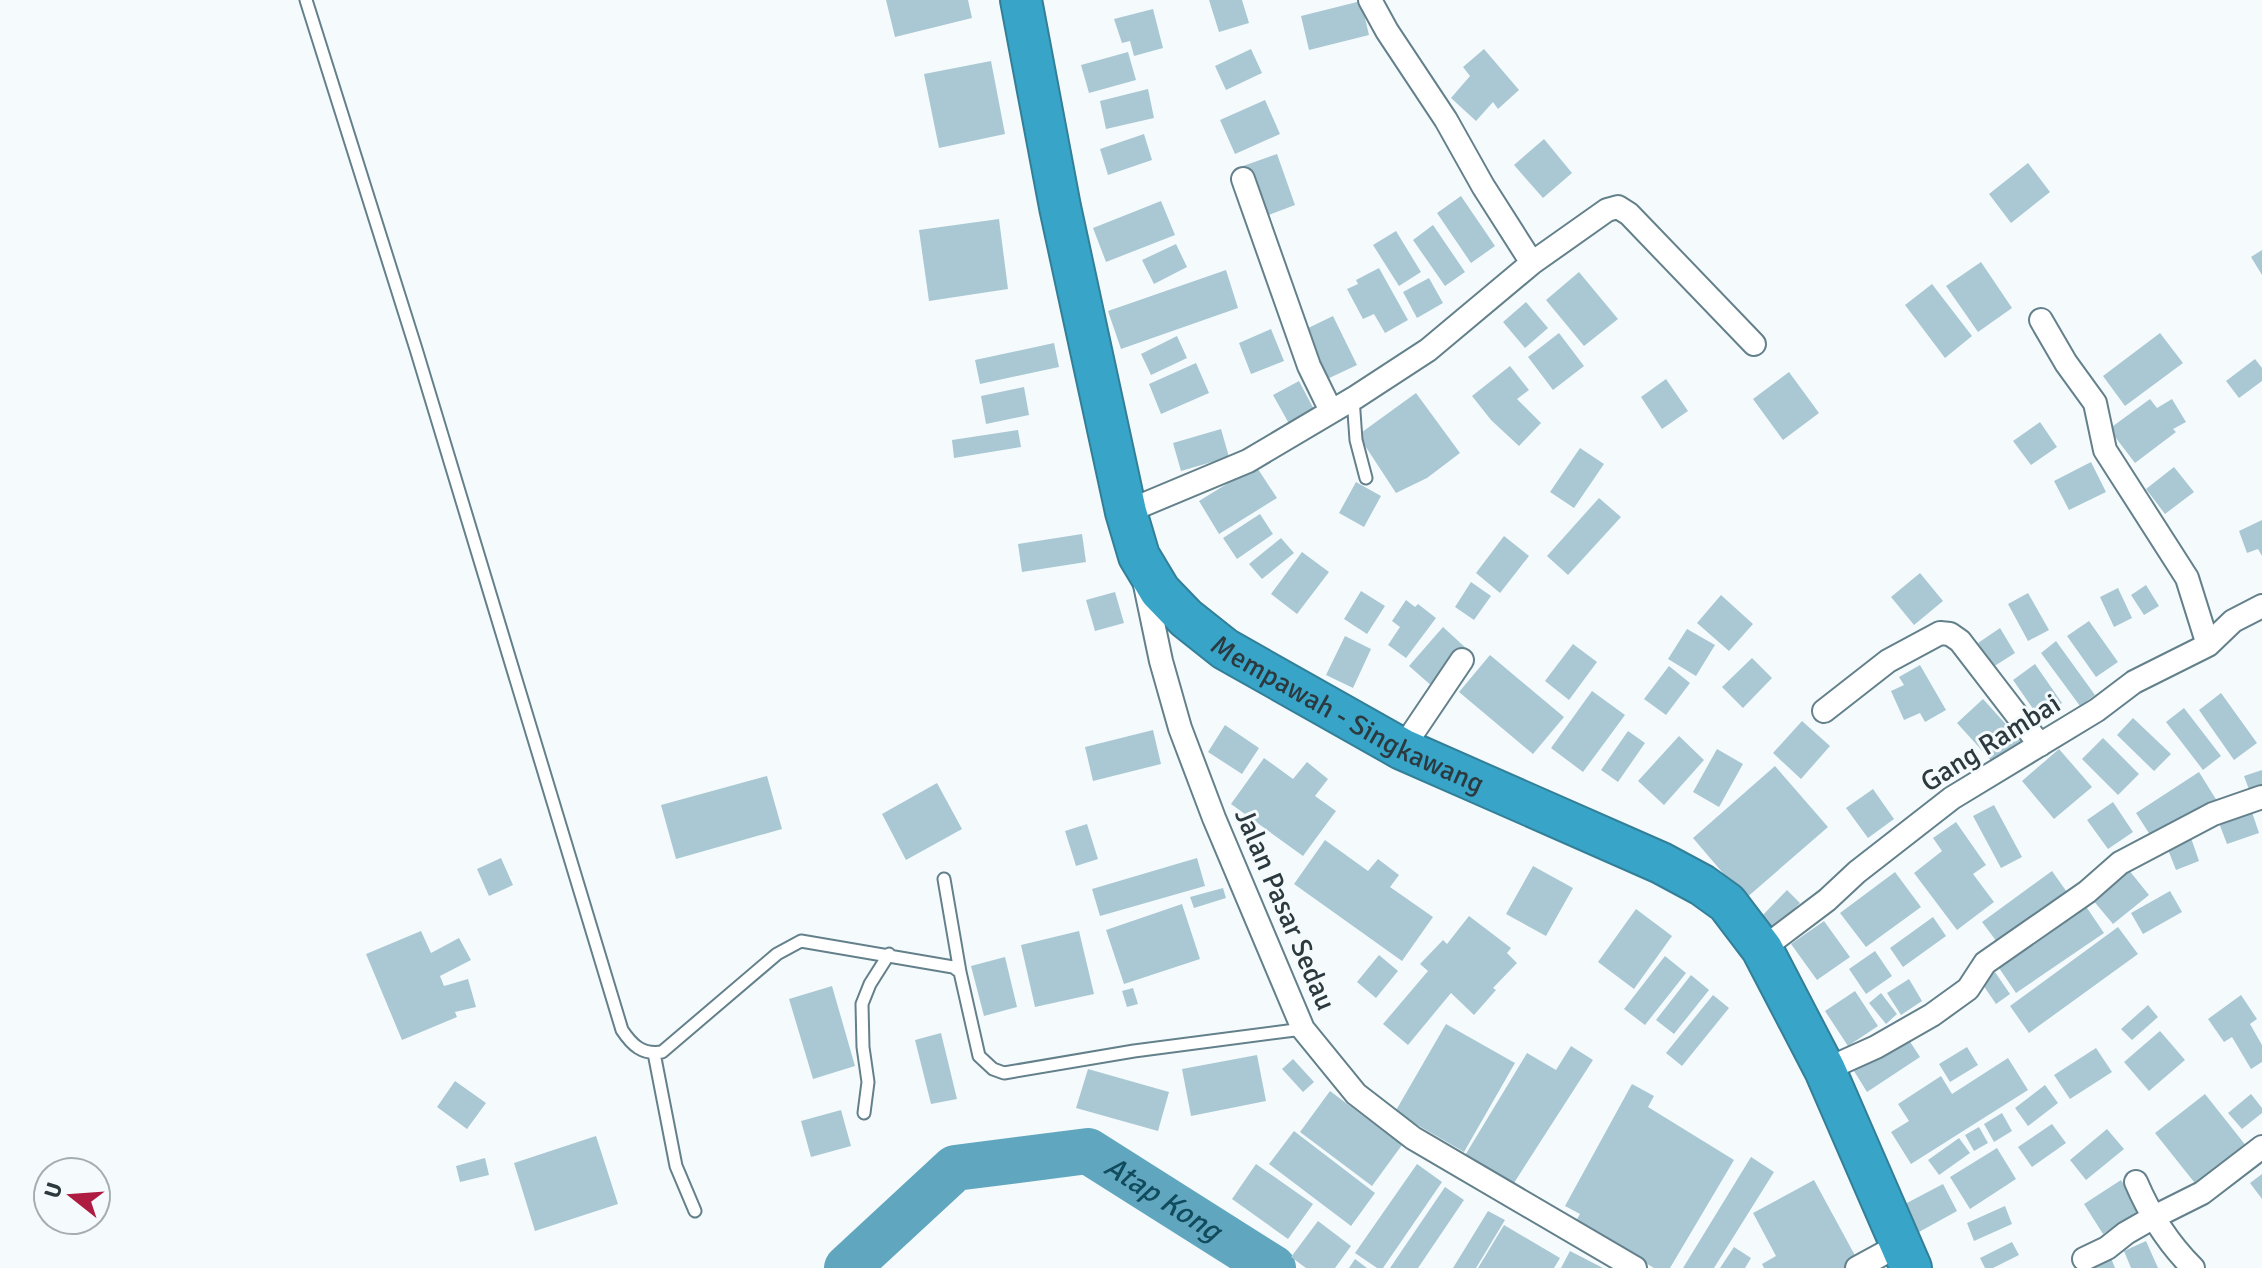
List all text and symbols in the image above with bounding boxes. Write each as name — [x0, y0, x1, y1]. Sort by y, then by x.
street label: Mempawah - Singkawang — [1204, 628, 1489, 801]
street label: Gang Rambai — [1914, 687, 2067, 799]
street label: Jalan Pasar Sedau — [1227, 803, 1343, 1016]
water label: Atap Kong — [1097, 1148, 1230, 1251]
north arrow — [32, 1156, 112, 1236]
text: U — [38, 1179, 68, 1201]

